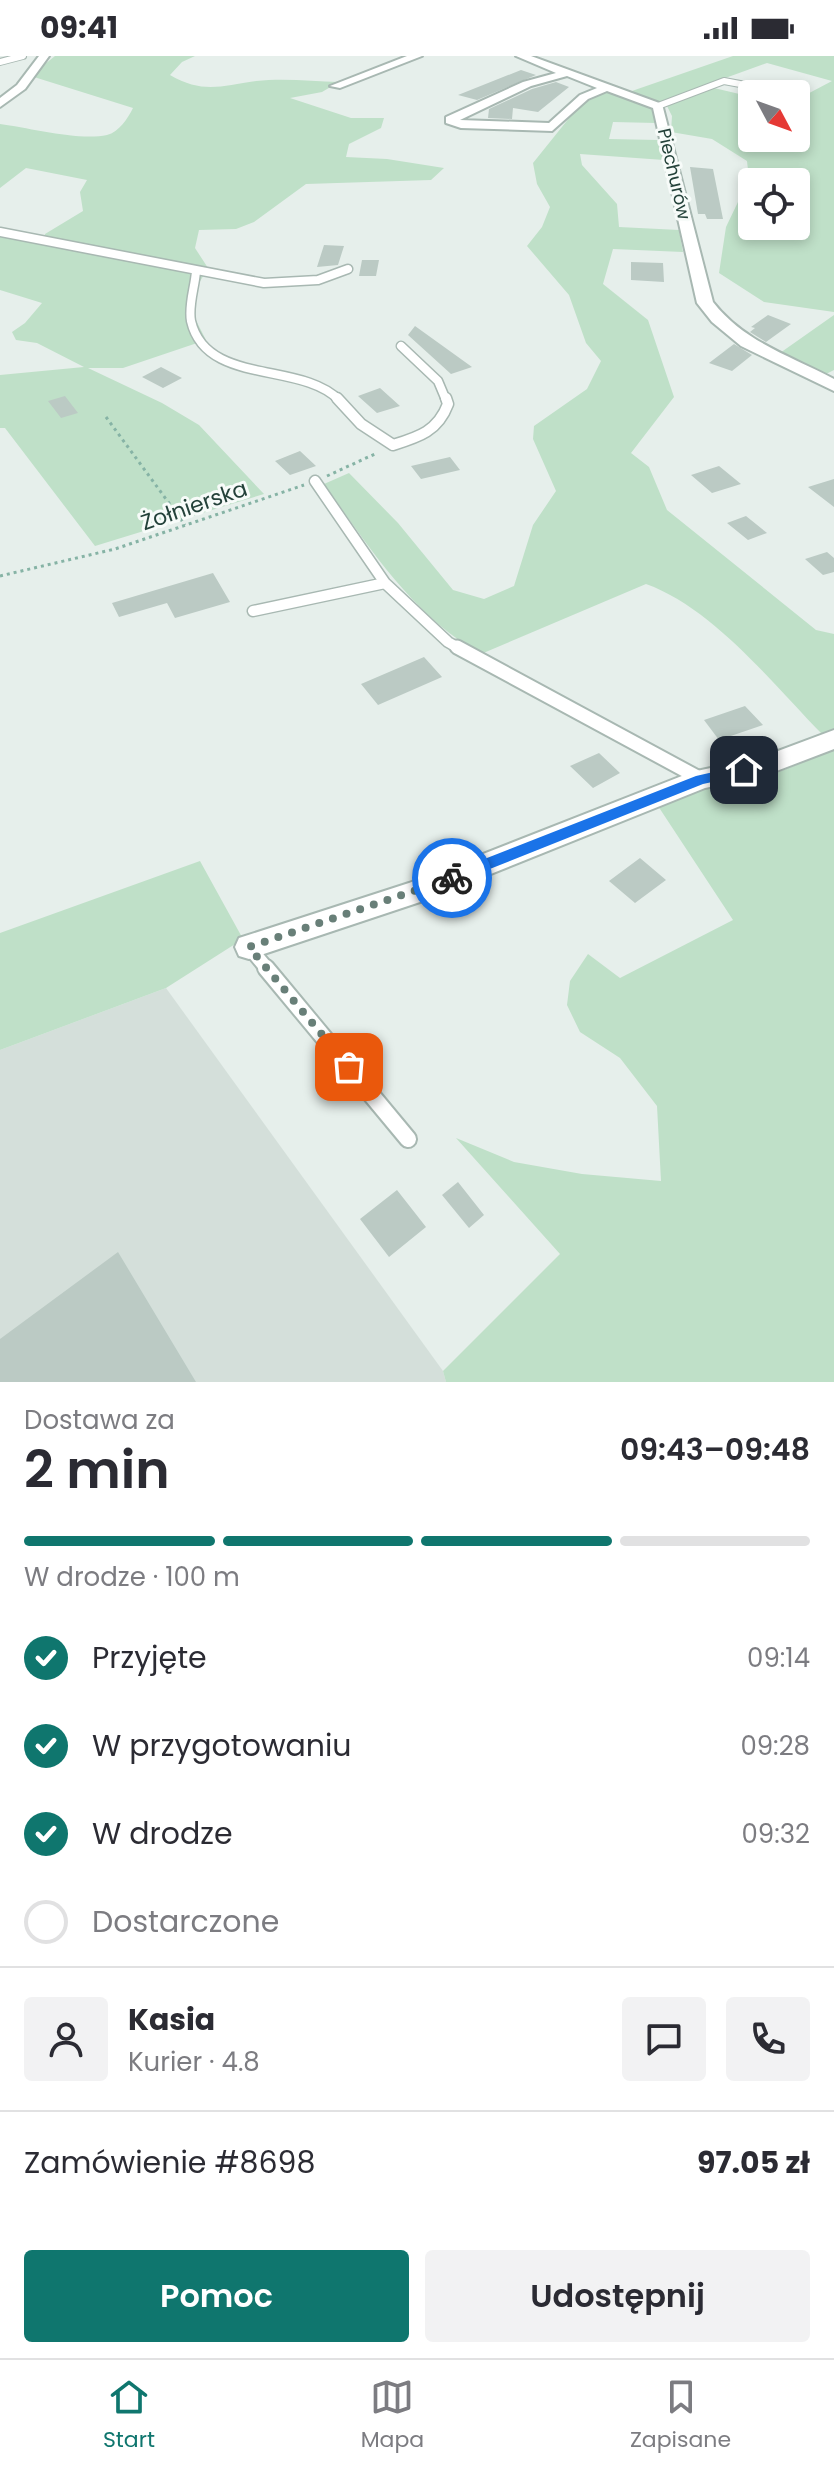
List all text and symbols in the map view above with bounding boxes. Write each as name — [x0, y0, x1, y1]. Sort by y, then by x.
text: 09:41 — [40, 6, 118, 49]
north arrow — [738, 80, 810, 152]
map controls — [738, 80, 810, 240]
street label: Piechurów — [652, 126, 697, 222]
button: locate — [738, 168, 810, 240]
street label: Żołnierska — [137, 473, 251, 538]
pin — [710, 736, 778, 804]
icon: home — [722, 748, 766, 792]
courier — [412, 838, 492, 918]
icon: bike — [430, 856, 474, 900]
pin — [315, 1033, 383, 1101]
icon: bag — [327, 1045, 371, 1089]
text: Dostawa za — [24, 1402, 175, 1438]
text: 09:43–09:48 — [620, 1428, 810, 1471]
text: 2 min — [24, 1433, 170, 1506]
text: W drodze · 100 m — [24, 1559, 240, 1595]
icon: check — [24, 1636, 68, 1680]
text: Przyjęte — [92, 1636, 207, 1679]
text: 09:14 — [747, 1640, 810, 1676]
icon: check — [24, 1724, 68, 1768]
text: W przygotowaniu — [92, 1724, 352, 1767]
text: 09:28 — [740, 1728, 810, 1764]
icon: check — [24, 1812, 68, 1856]
text: W drodze — [92, 1812, 233, 1855]
text: 09:32 — [741, 1816, 810, 1852]
text: Dostarczone — [92, 1900, 279, 1943]
button: person — [24, 1997, 108, 2081]
button: chat — [622, 1997, 706, 2081]
button: phone — [726, 1997, 810, 2081]
text: Kasia — [128, 1998, 215, 2041]
text: Kurier · 4.8 — [128, 2044, 260, 2080]
text: Zamówienie #8698 — [24, 2141, 315, 2184]
text: 97.05 zł — [697, 2141, 810, 2184]
button: Pomoc — [24, 2250, 409, 2342]
button: Udostępnij — [425, 2250, 810, 2342]
tab: Start — [103, 2375, 155, 2456]
tab: Mapa — [361, 2375, 424, 2456]
tab: Zapisane — [630, 2375, 731, 2456]

